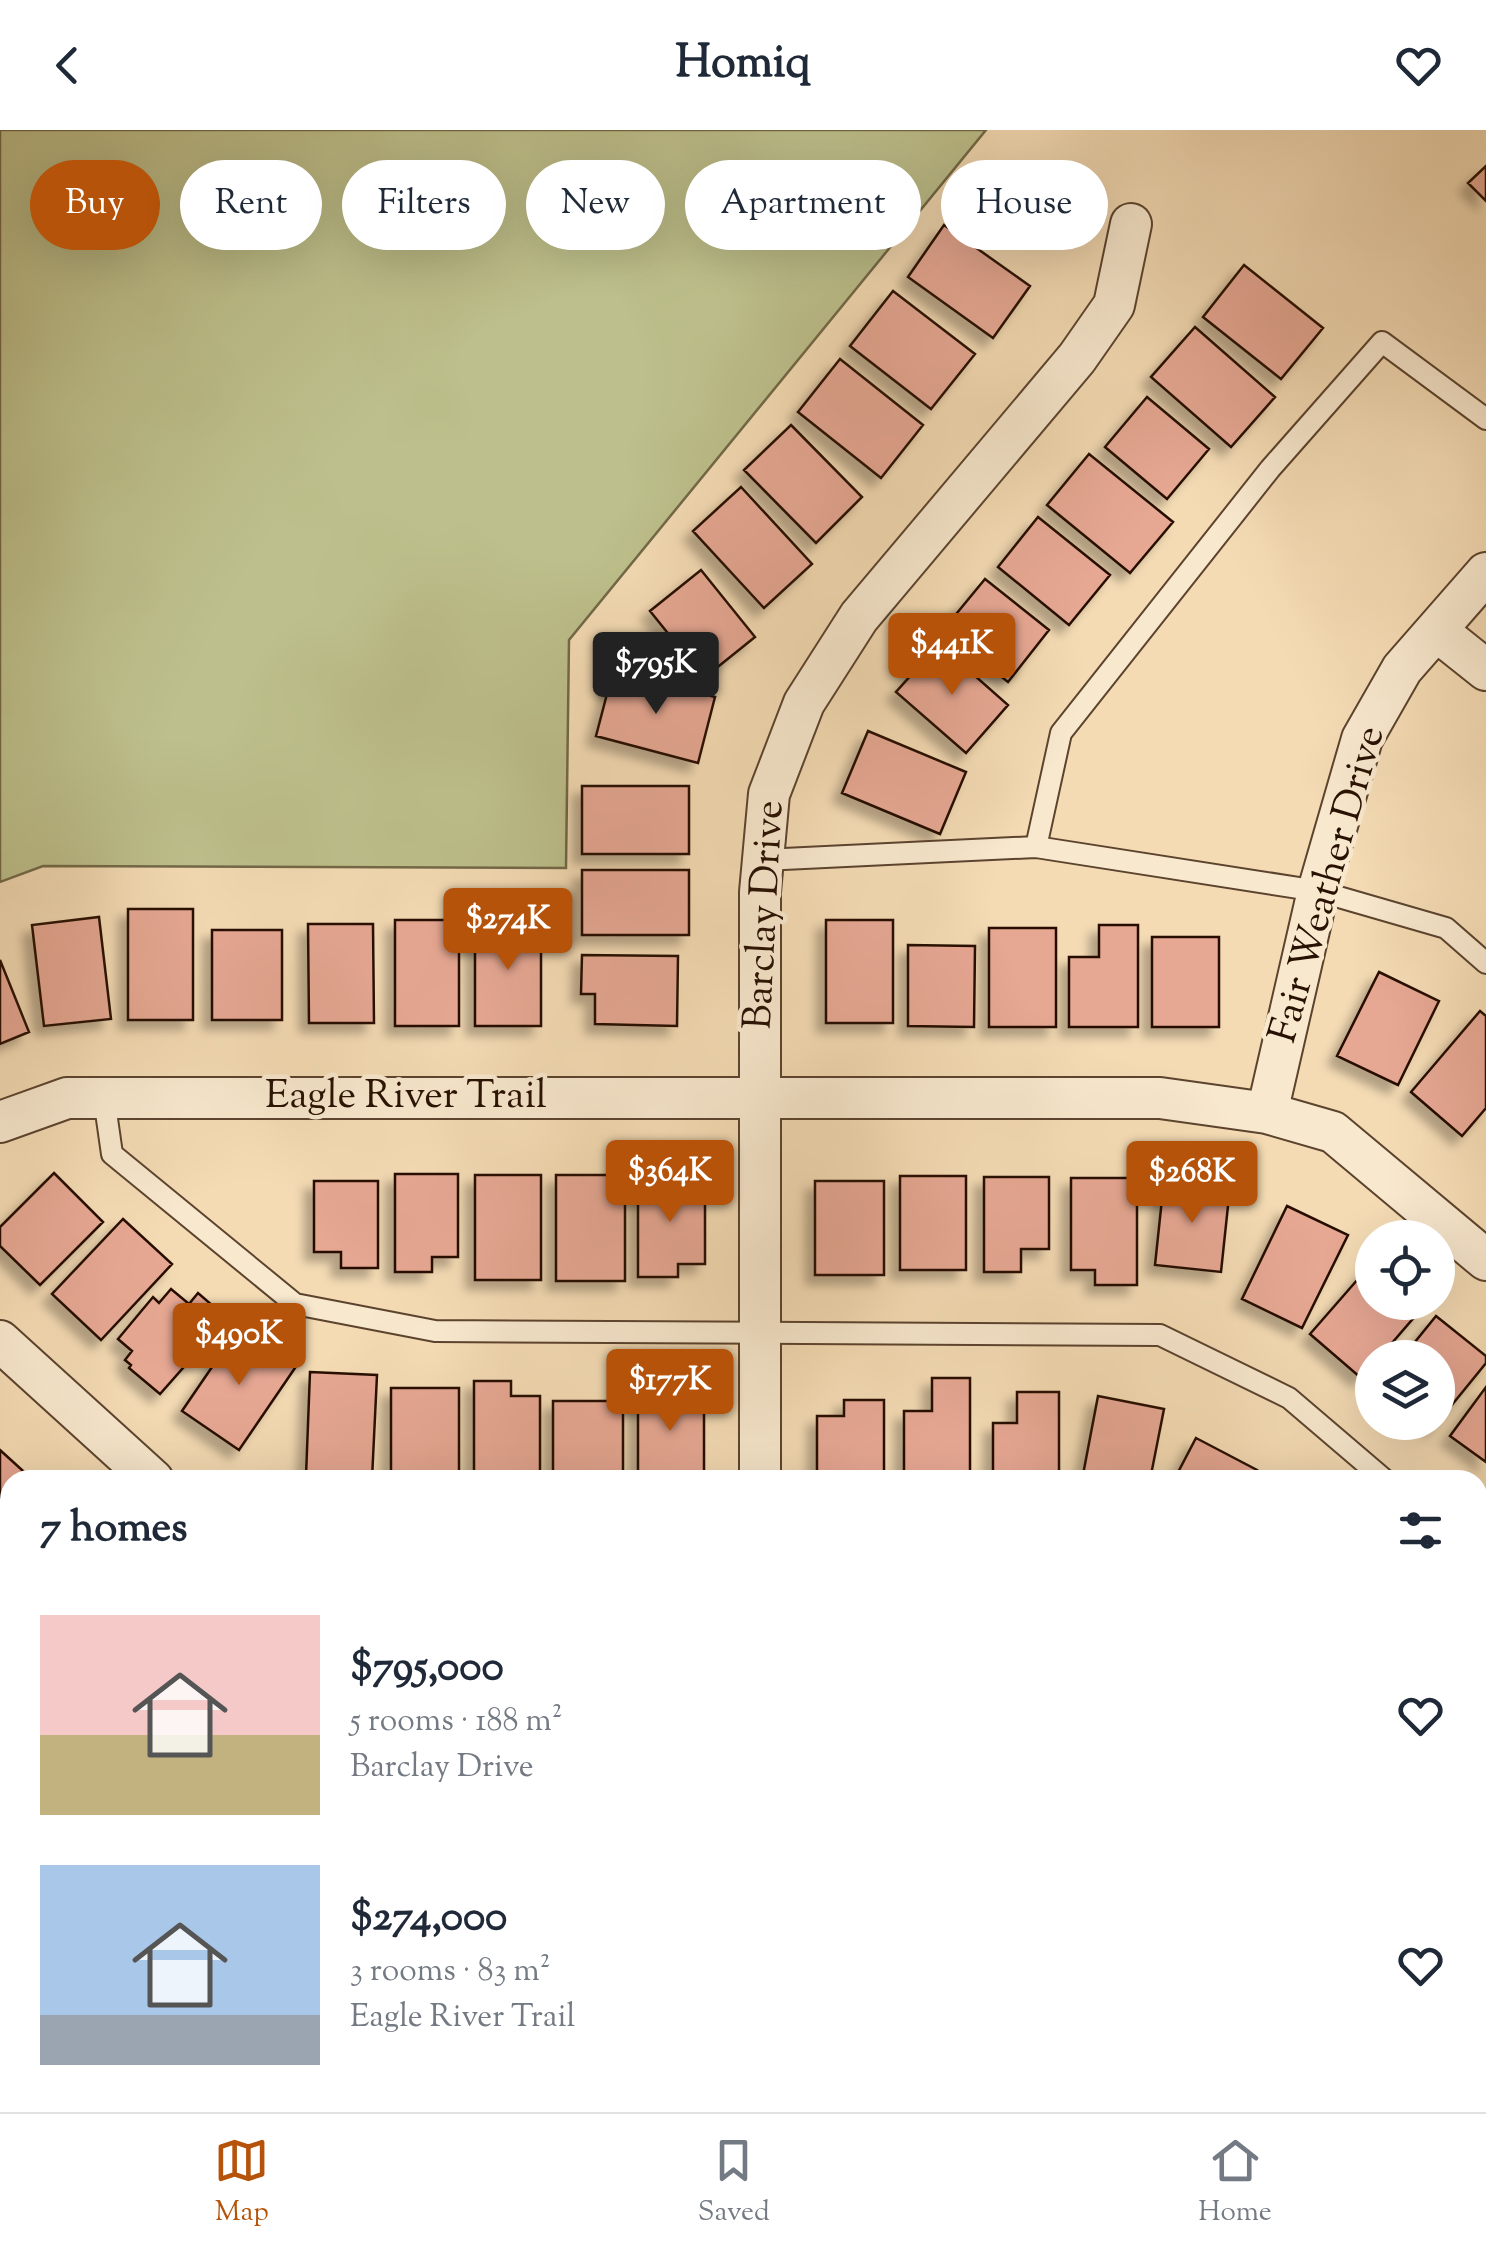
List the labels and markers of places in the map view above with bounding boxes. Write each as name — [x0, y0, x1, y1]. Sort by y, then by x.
pin: $441K — [882, 613, 1022, 698]
pin: $795K — [586, 632, 726, 717]
pin: $274K — [438, 888, 578, 973]
pin: $364K — [600, 1140, 740, 1225]
pin: $268K — [1122, 1141, 1262, 1226]
pin: $490K — [169, 1303, 309, 1388]
pin: $177K — [600, 1349, 740, 1434]

